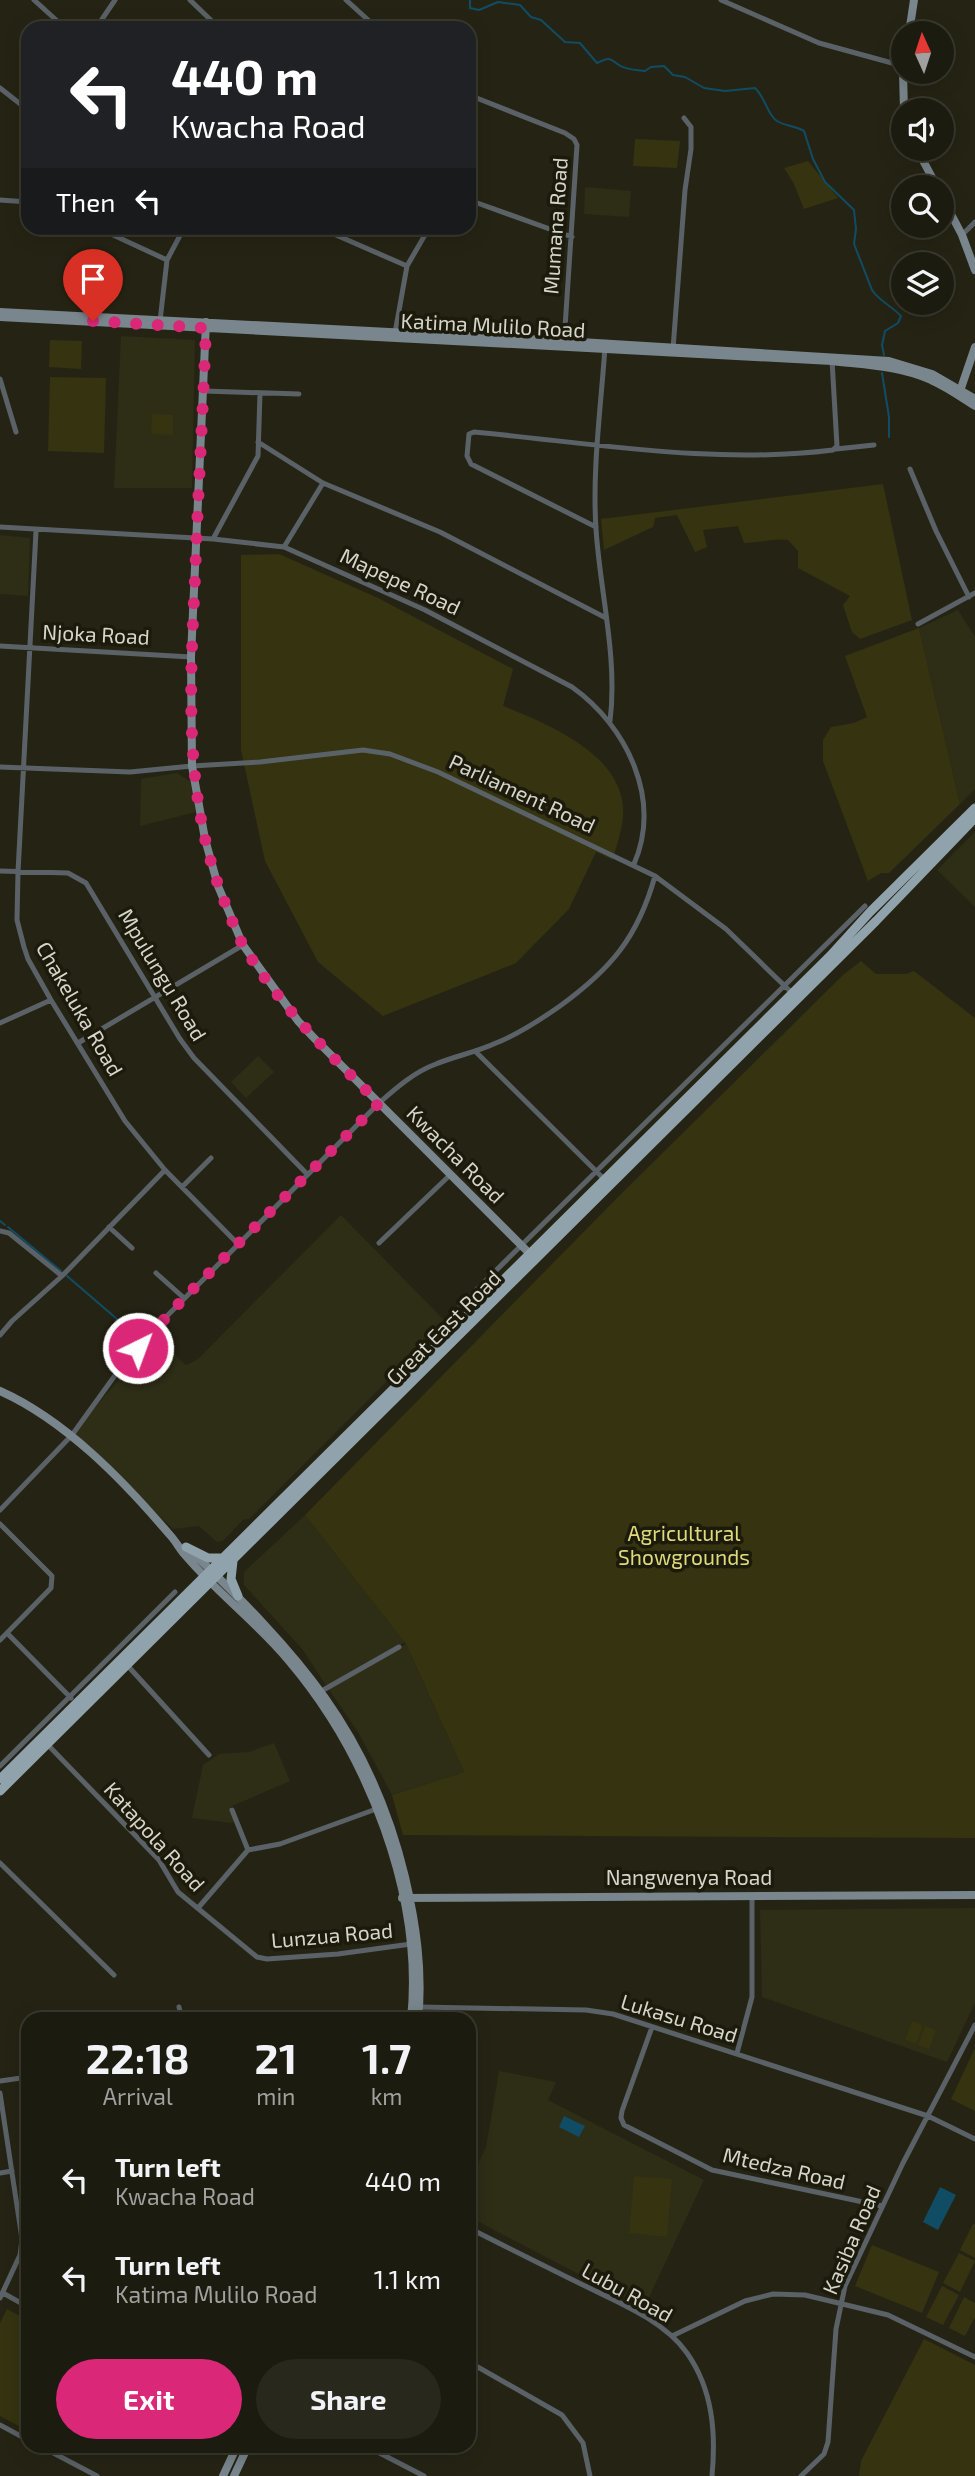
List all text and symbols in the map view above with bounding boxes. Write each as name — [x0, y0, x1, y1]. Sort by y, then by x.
north arrow — [891, 21, 954, 84]
map controls — [891, 21, 954, 315]
text: 440 m — [171, 46, 318, 105]
icon: left — [56, 49, 147, 140]
button: sound — [891, 98, 954, 161]
text: Kwacha Road — [171, 106, 366, 144]
street label: Mumana Road — [537, 157, 572, 295]
button: search — [891, 175, 954, 238]
icon: left — [129, 182, 167, 220]
text: Then — [56, 186, 115, 217]
pin — [63, 249, 123, 321]
button: layers — [891, 252, 954, 315]
icon: arrive — [74, 260, 112, 298]
street label: Katima Mulilo Road — [400, 307, 586, 342]
street label: Mapepe Road — [336, 542, 465, 619]
street label: Njoka Road — [42, 618, 150, 650]
street label: Parliament Road — [446, 748, 600, 837]
street label: Mpulungu Road — [114, 904, 213, 1045]
street label: Chakeluka Road — [32, 937, 129, 1080]
street label: Kwacha Road — [402, 1100, 510, 1208]
street label: Great East Road — [380, 1264, 505, 1389]
position arrow — [101, 1311, 175, 1385]
park label: Agricultural Showgrounds — [618, 1520, 750, 1569]
street label: Katapola Road — [100, 1776, 211, 1896]
street label: Nangwenya Road — [606, 1864, 772, 1889]
street label: Lunzua Road — [270, 1917, 394, 1952]
street label: Lukasu Road — [618, 1988, 741, 2047]
text: 22:18 — [86, 2032, 190, 2082]
text: 21 — [255, 2032, 297, 2082]
text: 1.7 — [362, 2032, 411, 2082]
text: Arrival — [103, 2082, 173, 2110]
text: min — [256, 2082, 295, 2110]
text: km — [371, 2082, 402, 2110]
street label: Mtedza Road — [721, 2141, 848, 2194]
text: Turn left — [115, 2151, 221, 2182]
icon: left — [56, 2161, 94, 2199]
text: 440 m — [365, 2165, 441, 2196]
street label: Kasiba Road — [816, 2181, 885, 2298]
text: Kwacha Road — [115, 2182, 255, 2210]
text: Turn left — [115, 2249, 221, 2280]
street label: Lubu Road — [578, 2257, 677, 2327]
icon: left — [56, 2259, 94, 2297]
text: 1.1 km — [374, 2263, 441, 2294]
text: Katima Mulilo Road — [115, 2280, 317, 2308]
button: Exit — [56, 2359, 242, 2439]
button: Share — [256, 2359, 441, 2439]

